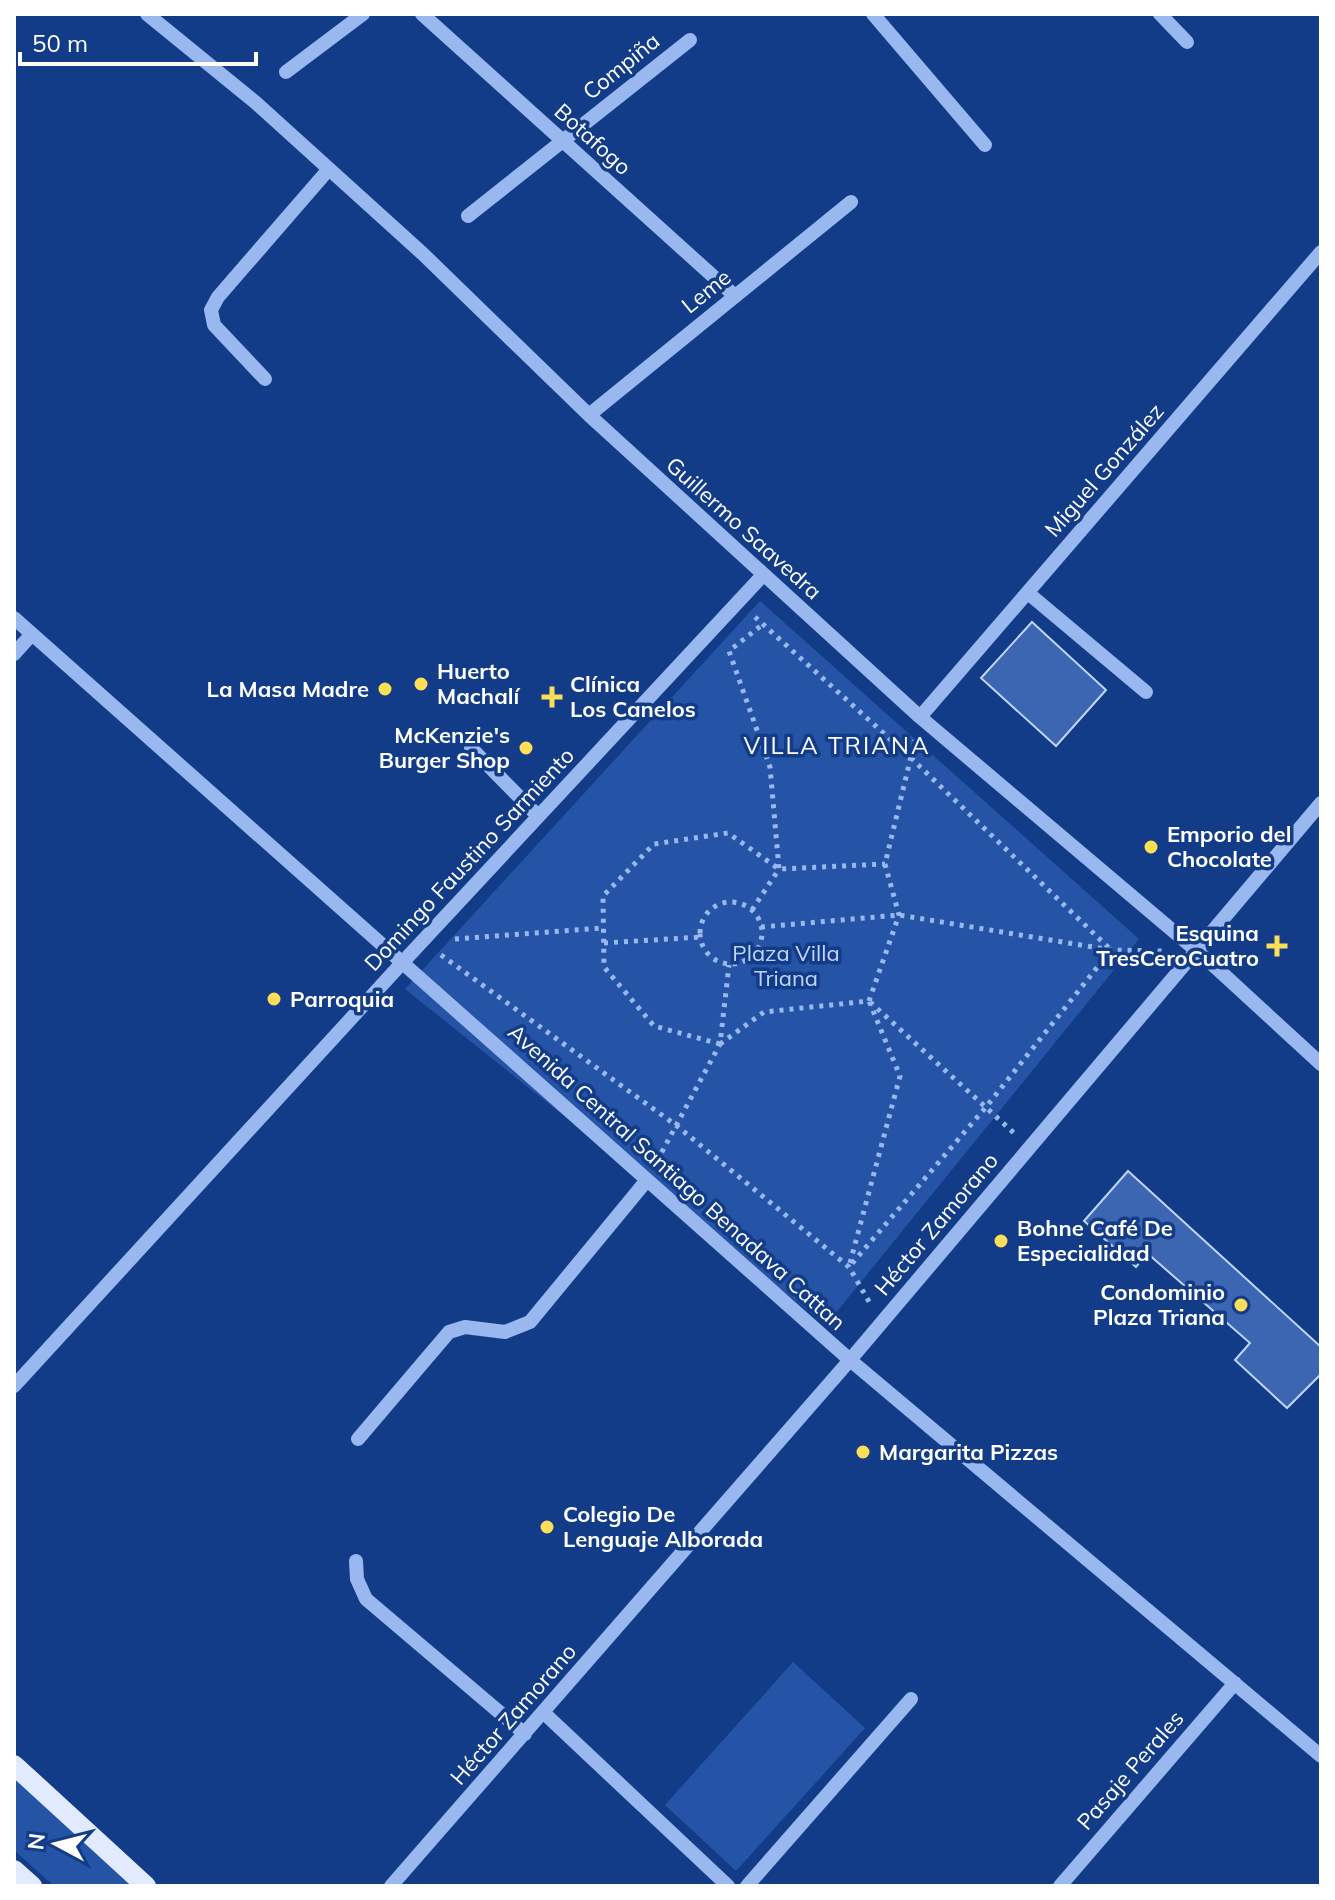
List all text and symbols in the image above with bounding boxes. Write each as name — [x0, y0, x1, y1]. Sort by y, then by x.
scale bar — [20, 16, 256, 66]
street label: Compiña — [577, 27, 665, 105]
text: 50 m — [32, 28, 88, 58]
street label: Botafogo — [549, 97, 637, 181]
street label: Leme — [676, 263, 736, 319]
street label: Miguel González — [1038, 398, 1170, 542]
street label: Guillermo Saavedra — [660, 451, 828, 605]
place label: Huerto Machalí — [437, 657, 521, 710]
place label: Clínica Los Canelos — [570, 670, 696, 723]
place label: La Masa Madre — [207, 675, 369, 703]
marker: Huerto Machalí — [412, 675, 430, 693]
marker: La Masa Madre — [376, 680, 394, 698]
marker: Clínica Los Canelos — [541, 686, 563, 708]
place label: McKenzie's Burger Shop — [379, 721, 510, 774]
district label: VILLA TRIANA — [743, 730, 931, 760]
marker: McKenzie's Burger Shop — [517, 739, 535, 757]
street label: Domingo Faustino Sarmiento — [358, 741, 580, 977]
place label: Emporio del Chocolate — [1167, 820, 1291, 873]
marker: Emporio del Chocolate — [1142, 838, 1160, 856]
place label: Esquina TresCeroCuatro — [1096, 919, 1259, 972]
marker: Esquina TresCeroCuatro — [1266, 935, 1288, 957]
park label: Plaza Villa Triana — [732, 939, 840, 992]
place label: Parroquia — [290, 985, 394, 1013]
marker: Parroquia — [265, 990, 283, 1008]
street label: Avenida Central Santiago Benadava Cattan — [502, 1018, 852, 1336]
street label: Héctor Zamorano — [868, 1147, 1004, 1301]
place label: Bohne Café De Especialidad — [1017, 1214, 1173, 1267]
marker: Bohne Café De Especialidad — [992, 1232, 1010, 1250]
place label: Condominio Plaza Triana — [1093, 1278, 1225, 1331]
marker: Condominio Plaza Triana — [1232, 1296, 1250, 1314]
place label: Margarita Pizzas — [879, 1438, 1058, 1466]
marker: Margarita Pizzas — [854, 1443, 872, 1461]
place label: Colegio De Lenguaje Alborada — [563, 1500, 763, 1553]
marker: Colegio De Lenguaje Alborada — [538, 1518, 556, 1536]
street label: Héctor Zamorano — [444, 1638, 582, 1790]
street label: Pasaje Perales — [1071, 1705, 1189, 1835]
north arrow — [16, 1804, 96, 1884]
text: N — [21, 1832, 51, 1852]

